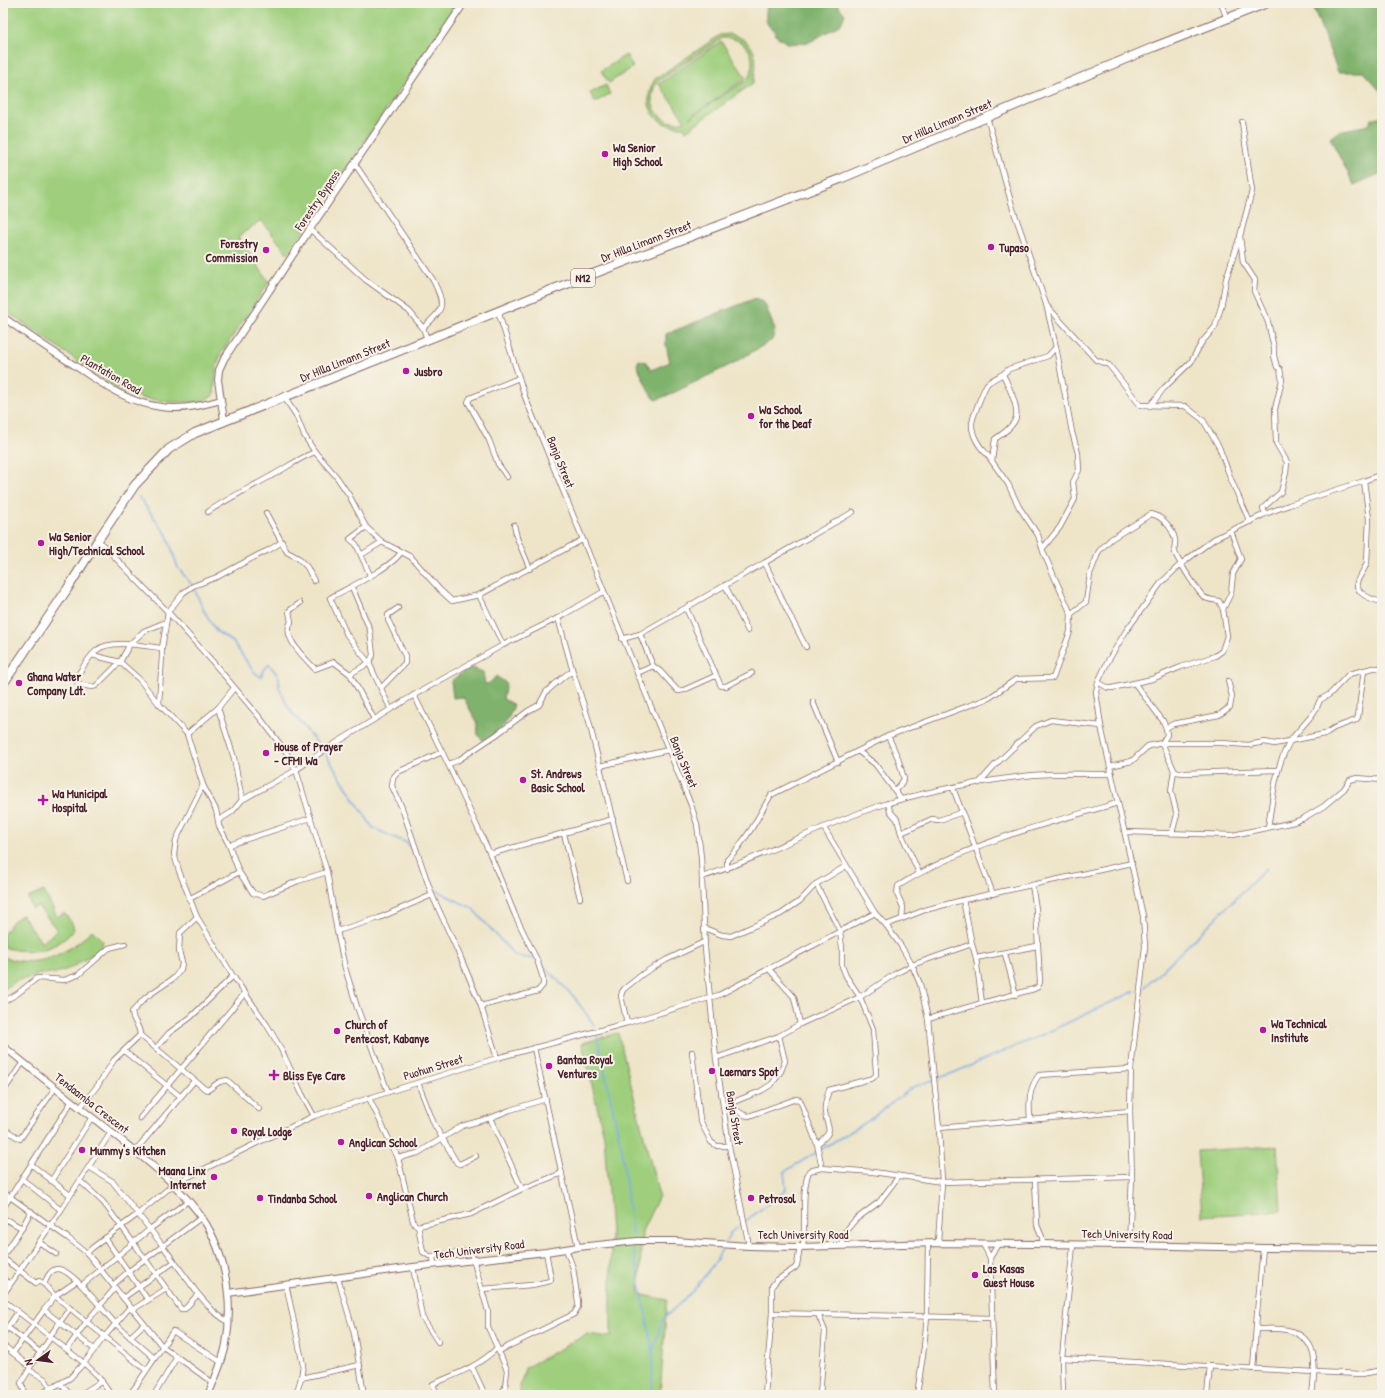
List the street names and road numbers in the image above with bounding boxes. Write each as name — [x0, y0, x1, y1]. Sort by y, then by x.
street label: Dr Hilla Limann Street — [900, 94, 995, 148]
street label: Forestry Bypass — [290, 166, 344, 235]
street label: Dr Hilla Limann Street — [598, 216, 694, 266]
road number: N12 — [571, 269, 595, 287]
street label: Dr Hilla Limann Street — [297, 334, 393, 386]
street label: Plantation Road — [78, 350, 145, 398]
street label: Banja Street — [543, 434, 579, 491]
street label: Banja Street — [666, 734, 702, 791]
street label: Puohun Street — [401, 1050, 466, 1084]
street label: Tendaamba Crescent — [51, 1069, 133, 1138]
street label: Banja Street — [722, 1090, 748, 1147]
street label: Tech University Road — [1082, 1225, 1173, 1243]
street label: Tech University Road — [758, 1226, 849, 1243]
street label: Tech University Road — [433, 1235, 525, 1263]

